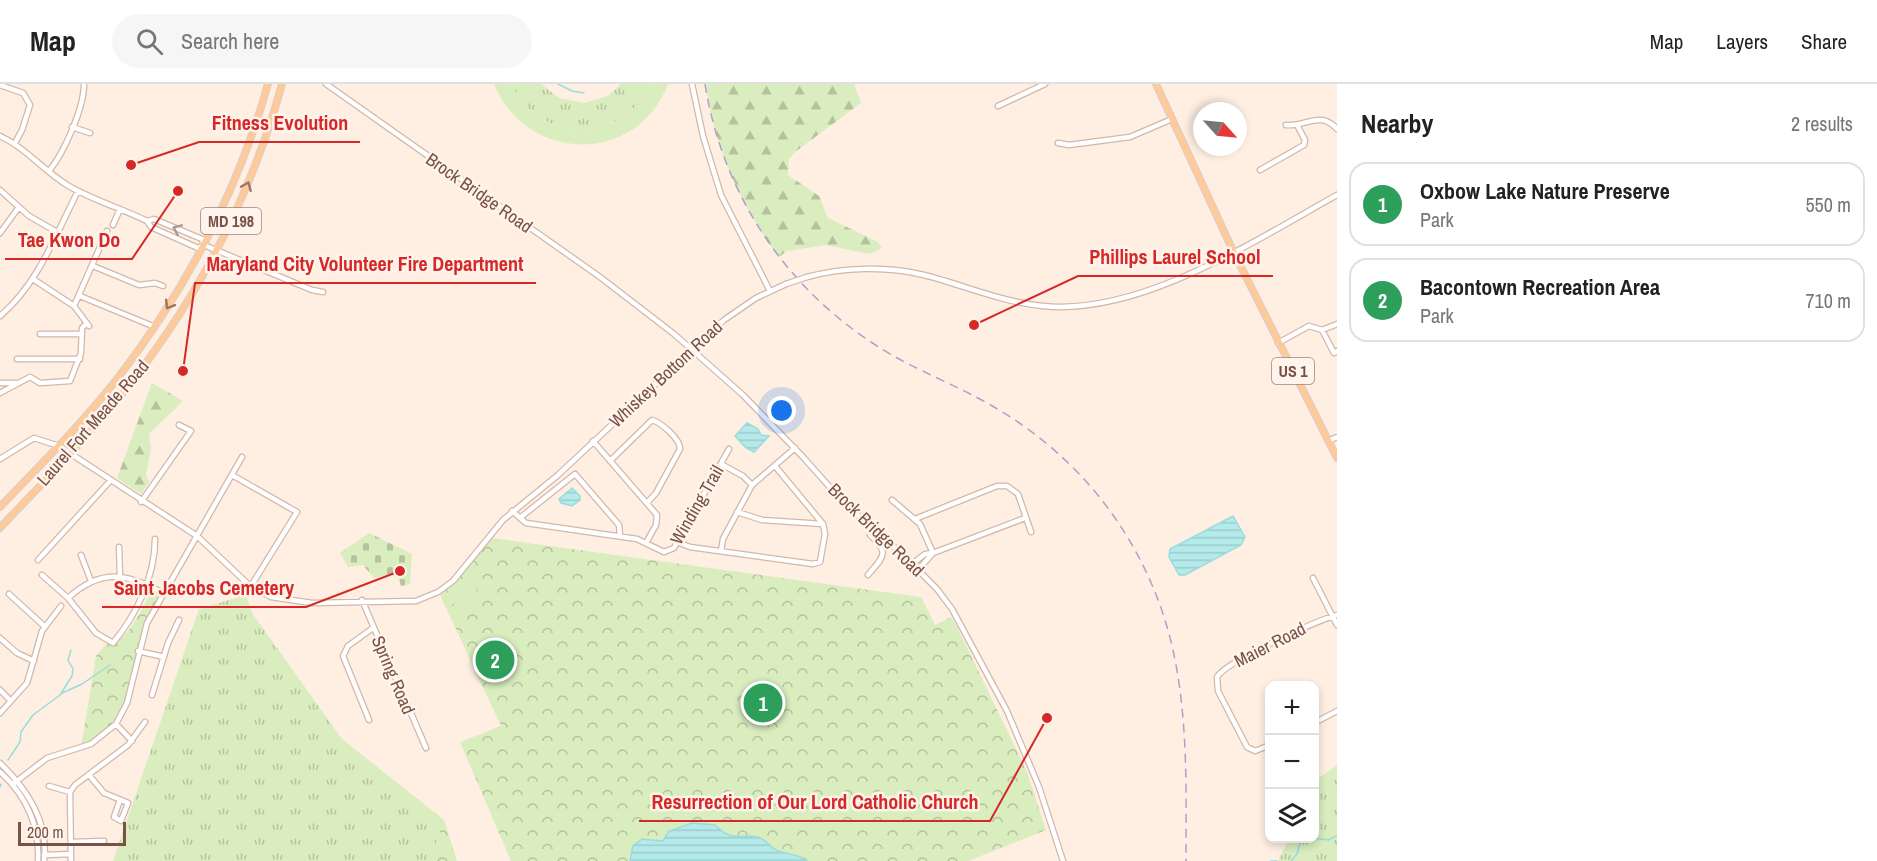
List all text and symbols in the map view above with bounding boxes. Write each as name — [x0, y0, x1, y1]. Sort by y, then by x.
search box — [112, 14, 532, 68]
text: Map — [30, 22, 76, 60]
icon: search — [133, 25, 166, 58]
text: Search here — [181, 26, 279, 56]
text: Map — [1650, 27, 1683, 56]
text: Layers — [1716, 27, 1768, 56]
text: Share — [1801, 27, 1847, 56]
north arrow — [1193, 102, 1247, 156]
callout: Fitness Evolution — [199, 104, 360, 142]
text: Nearby — [1361, 106, 1433, 141]
text: Fitness Evolution — [212, 109, 348, 136]
text: 2 results — [1791, 110, 1853, 137]
street label: Brock Bridge Road — [421, 147, 538, 239]
text: Oxbow Lake Nature Preserve — [1420, 176, 1670, 206]
one-way arrow — [240, 181, 252, 192]
text: 1 — [1378, 191, 1387, 218]
text: 550 m — [1805, 191, 1851, 218]
text: Park — [1420, 206, 1454, 233]
road number: MD 198 — [201, 208, 261, 234]
callout: Tae Kwon Do — [5, 221, 132, 259]
one-way arrow — [173, 224, 184, 236]
text: Tae Kwon Do — [18, 226, 120, 253]
callout: Phillips Laurel School — [1078, 238, 1273, 276]
text: Phillips Laurel School — [1089, 243, 1261, 270]
callout: Maryland City Volunteer Fire Department — [195, 245, 536, 283]
text: Maryland City Volunteer Fire Department — [207, 250, 524, 277]
text: Bacontown Recreation Area — [1420, 272, 1660, 302]
text: 2 — [1378, 287, 1387, 314]
text: 710 m — [1805, 287, 1851, 314]
one-way arrow — [166, 298, 177, 309]
text: Park — [1420, 302, 1454, 329]
street label: Whiskey Bottom Road — [603, 314, 728, 433]
street label: Laurel Fort Meade Road — [31, 354, 154, 491]
road number: US 1 — [1272, 358, 1314, 384]
your location — [767, 396, 796, 425]
street label: Winding Trail — [664, 460, 729, 549]
street label: Brock Bridge Road — [823, 477, 930, 582]
callout: Saint Jacobs Cemetery — [102, 569, 306, 607]
text: Saint Jacobs Cemetery — [114, 574, 295, 601]
street label: Maier Road — [1230, 616, 1310, 673]
street label: Spring Road — [366, 632, 421, 718]
pin: 2 — [476, 638, 514, 682]
pin: 1 — [744, 680, 783, 726]
map controls — [1265, 681, 1319, 843]
button: + — [1265, 681, 1319, 735]
button: − — [1265, 735, 1319, 789]
callout: Resurrection of Our Lord Catholic Church — [639, 783, 990, 821]
text: Resurrection of Our Lord Catholic Church — [651, 788, 979, 815]
button: layers — [1265, 789, 1319, 843]
scale bar — [18, 819, 126, 846]
text: 200 m — [27, 821, 63, 843]

